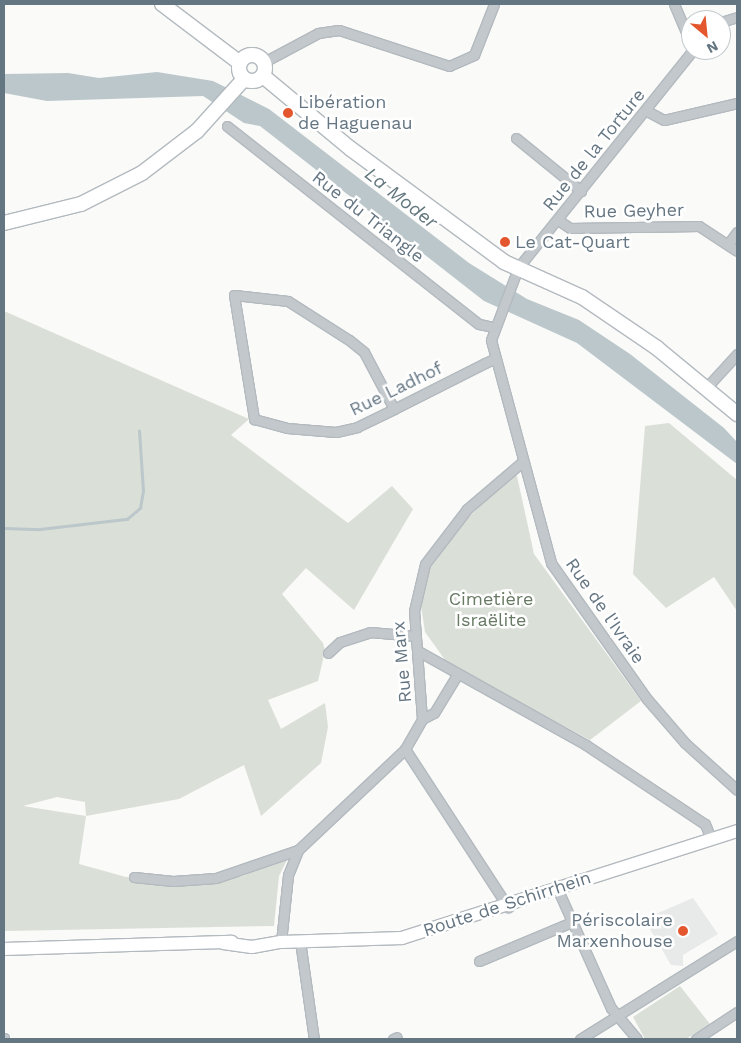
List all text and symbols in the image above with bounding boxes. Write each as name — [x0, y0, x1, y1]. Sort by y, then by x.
north arrow — [681, 10, 731, 60]
text: N — [704, 38, 721, 57]
street label: Rue de la Torture — [538, 84, 650, 216]
place label: Libération de Haguenau — [298, 92, 413, 134]
marker: Libération de Haguenau — [282, 107, 294, 119]
water label: La Moder — [360, 163, 442, 233]
street label: Rue du Triangle — [308, 166, 428, 268]
street label: Rue Geyher — [584, 199, 684, 223]
place label: Le Cat-Quart — [515, 231, 630, 253]
marker: Le Cat-Quart — [499, 236, 511, 248]
street label: Rue Ladhof — [346, 357, 446, 421]
street label: Rue de l'Ivraie — [561, 554, 649, 668]
park label: Cimetière Israëlite — [449, 589, 533, 632]
street label: Rue Marx — [388, 620, 416, 704]
street label: Route de Schirrhein — [420, 867, 594, 941]
place label: Périscolaire Marxenhouse — [557, 910, 673, 952]
marker: Périscolaire Marxenhouse — [677, 925, 689, 937]

